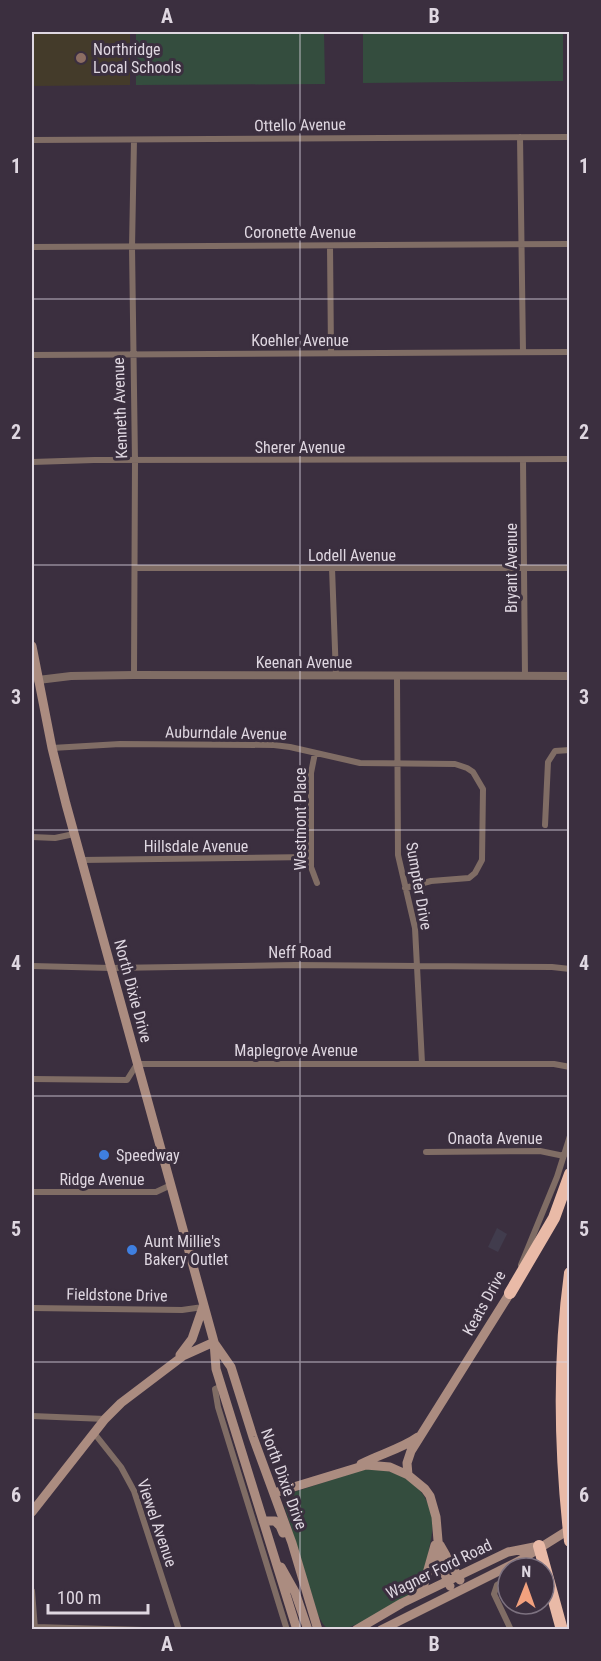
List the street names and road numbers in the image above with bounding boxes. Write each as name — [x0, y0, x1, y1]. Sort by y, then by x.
street label: Ottello Avenue — [254, 115, 346, 135]
street label: Coronette Avenue — [244, 223, 356, 242]
street label: Koehler Avenue — [251, 331, 349, 350]
street label: Kenneth Avenue — [109, 357, 131, 459]
street label: Sherer Avenue — [255, 438, 345, 457]
street label: Bryant Avenue — [502, 523, 521, 613]
street label: Lodell Avenue — [308, 546, 396, 565]
street label: Keenan Avenue — [256, 653, 352, 672]
street label: Auburndale Avenue — [165, 722, 287, 744]
street label: Westmont Place — [291, 768, 310, 870]
street label: Hillsdale Avenue — [144, 837, 248, 856]
street label: Sumpter Drive — [402, 841, 436, 931]
street label: North Dixie Drive — [110, 937, 156, 1045]
street label: Neff Road — [268, 943, 332, 962]
street label: Maplegrove Avenue — [234, 1041, 358, 1060]
street label: Onaota Avenue — [447, 1129, 543, 1148]
street label: Ridge Avenue — [59, 1170, 145, 1189]
street label: Keats Drive — [458, 1267, 510, 1339]
street label: Fieldstone Drive — [66, 1285, 168, 1305]
street label: North Dixie Drive — [257, 1426, 311, 1532]
street label: Viewel Avenue — [133, 1477, 181, 1569]
street label: Wagner Ford Road — [383, 1535, 495, 1603]

